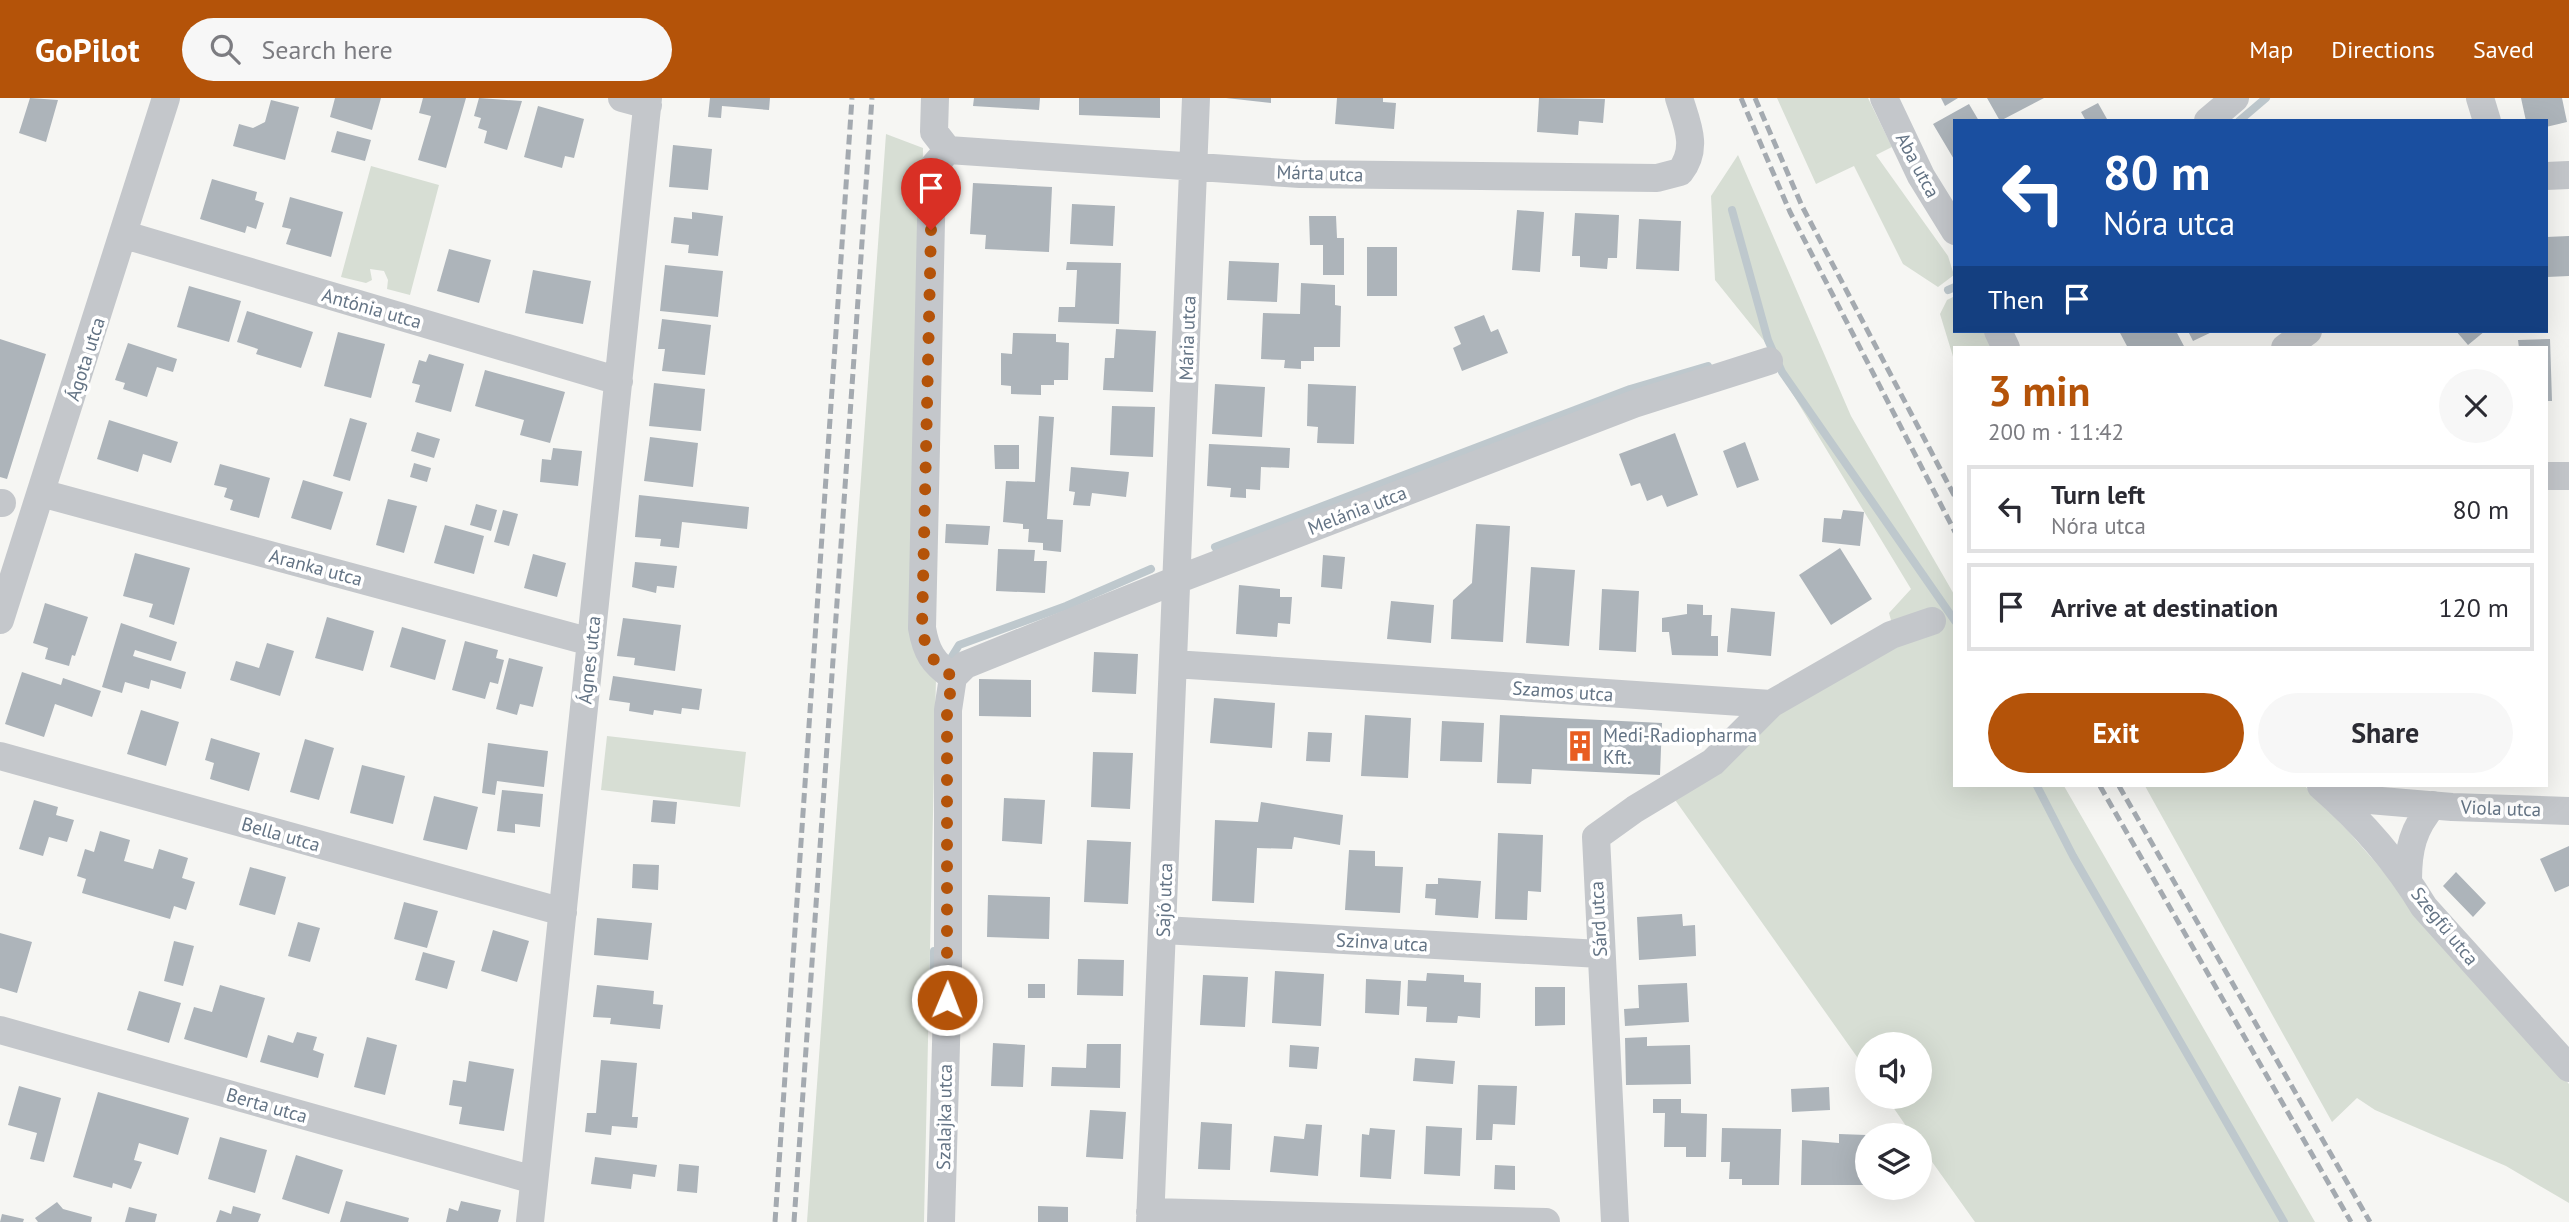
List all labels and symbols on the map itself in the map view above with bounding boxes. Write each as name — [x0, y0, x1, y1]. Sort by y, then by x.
street label: Aba utca — [1891, 128, 1945, 202]
pin — [901, 158, 961, 230]
street label: Márta utca — [1276, 159, 1364, 187]
street label: Antónia utca — [319, 282, 425, 334]
street label: Mária utca — [1174, 295, 1200, 381]
street label: Ágota utca — [60, 314, 110, 404]
street label: Melánia utca — [1304, 480, 1410, 540]
street label: Aranka utca — [267, 543, 365, 591]
street label: Ágnes utca — [572, 615, 606, 705]
street label: Szamos utca — [1512, 676, 1614, 706]
place label: Medi-Radiopharma Kft. — [1603, 723, 1757, 769]
building icon: Medi-Radiopharma Kft. — [1563, 729, 1597, 763]
street label: Viola utca — [2459, 795, 2542, 821]
street label: Bella utca — [239, 811, 323, 857]
street label: Sajó utca — [1151, 862, 1177, 938]
street label: Sárd utca — [1584, 881, 1612, 957]
street label: Szegfű utca — [2406, 882, 2484, 970]
street label: Szinva utca — [1335, 928, 1429, 956]
position arrow — [910, 963, 984, 1037]
street label: Szalajka utca — [931, 1064, 957, 1170]
street label: Berta utca — [224, 1082, 310, 1128]

